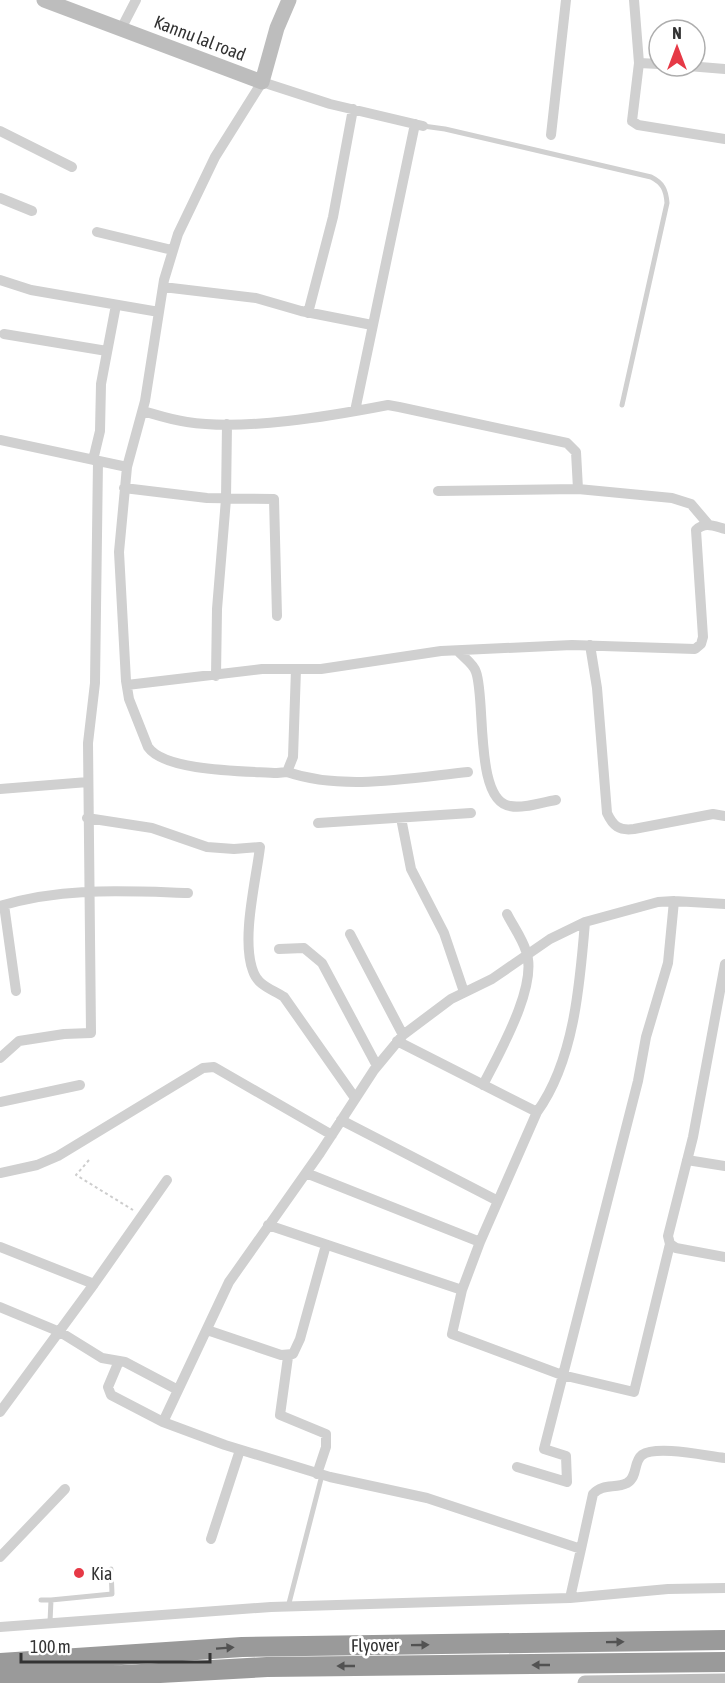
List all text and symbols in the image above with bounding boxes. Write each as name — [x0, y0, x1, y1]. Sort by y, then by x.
street label: Kannu lal road — [151, 11, 249, 65]
north arrow — [647, 18, 707, 78]
text: N — [672, 24, 682, 42]
place label: Kia — [91, 1563, 112, 1584]
marker: Kia — [72, 1566, 86, 1580]
scale bar — [21, 1626, 210, 1664]
street label: Flyover — [351, 1634, 400, 1656]
text: 100 m — [30, 1636, 71, 1657]
one-way arrow — [605, 1637, 624, 1646]
one-way arrow — [410, 1640, 429, 1649]
one-way arrow — [215, 1643, 234, 1653]
one-way arrow — [531, 1660, 550, 1670]
one-way arrow — [336, 1661, 355, 1671]

